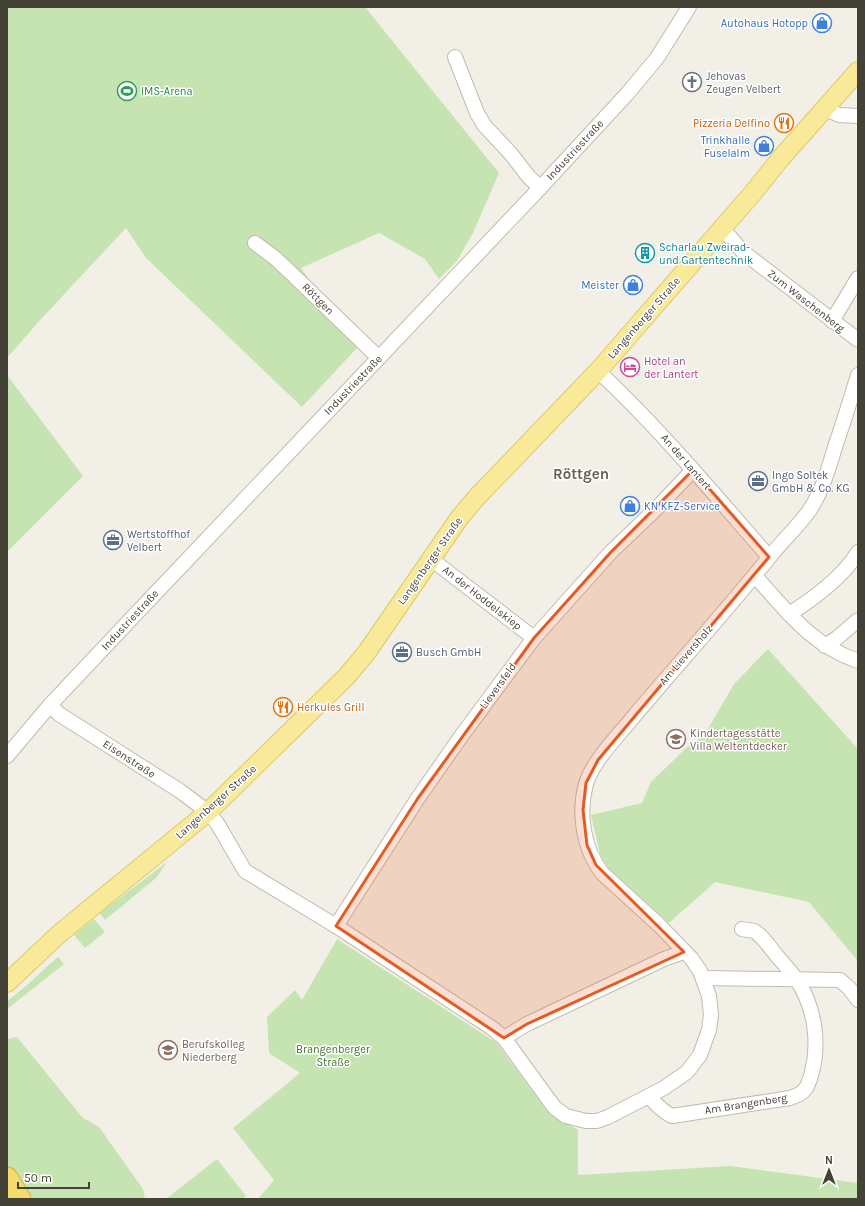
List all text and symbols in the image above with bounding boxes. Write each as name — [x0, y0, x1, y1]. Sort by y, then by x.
shop icon: Autohaus Hotopp — [811, 12, 833, 34]
place label: Autohaus Hotopp — [721, 17, 808, 30]
place label: Jehovas Zeugen Velbert — [706, 70, 781, 96]
church icon: Jehovas Zeugen Velbert — [681, 71, 703, 93]
sports icon: IMS-Arena — [116, 80, 138, 102]
place label: IMS-Arena — [141, 85, 193, 98]
restaurant icon: Pizzeria Delfino — [773, 112, 795, 134]
street label: Industriestraße — [544, 117, 607, 183]
place label: Pizzeria Delfino — [693, 117, 770, 130]
place label: Trinkhalle Fuselalm — [701, 134, 750, 160]
shop icon: Trinkhalle Fuselalm — [753, 135, 775, 157]
place label: Scharlau Zweirad- und Gartentechnik — [659, 241, 753, 267]
building icon: Scharlau Zweirad- und Gartentechnik — [634, 242, 656, 264]
street label: Zum Waschenberg — [765, 267, 848, 336]
street label: Langenberger Straße — [605, 274, 683, 361]
shop icon: Meister — [622, 274, 644, 296]
place label: Meister — [581, 279, 619, 292]
street label: Röttgen — [299, 280, 337, 318]
street label: Industriestraße — [321, 352, 385, 418]
place label: Hotel an der Lantert — [644, 355, 699, 381]
hotel icon: Hotel an der Lantert — [619, 356, 641, 378]
street label: An der Lantert — [658, 431, 714, 493]
district label: Röttgen — [553, 465, 609, 483]
place label: Ingo Soltek GmbH & Co. KG — [772, 469, 850, 495]
office icon: Ingo Soltek GmbH & Co. KG — [747, 470, 769, 492]
shop icon: KN KFZ-Service — [619, 495, 641, 517]
place label: KN KFZ-Service — [644, 500, 720, 513]
street label: Langenberger Straße — [395, 514, 465, 607]
place label: Wertstoffhof Velbert — [127, 528, 190, 554]
office icon: Wertstoffhof Velbert — [102, 529, 124, 551]
street label: An der Hoddelskiep — [440, 563, 524, 633]
street label: Industriestraße — [99, 587, 162, 653]
street label: Am Lieversholz — [656, 622, 716, 688]
office icon: Busch GmbH — [391, 641, 413, 663]
place label: Busch GmbH — [416, 646, 481, 659]
street label: Lieversfeld — [477, 660, 519, 712]
restaurant icon: Herkules Grill — [272, 696, 294, 718]
place label: Herkules Grill — [297, 701, 364, 714]
place label: Kindertagesstätte Villa Weltentdecker — [690, 727, 787, 753]
school or university icon: Kindertagesstätte Villa Weltentdecker — [665, 728, 687, 750]
street label: Eisenstraße — [100, 737, 158, 781]
street label: Langenberger Straße — [173, 762, 259, 842]
place label: Berufskolleg Niederberg — [182, 1038, 245, 1064]
school or university icon: Berufskolleg Niederberg — [157, 1039, 179, 1061]
park label: Brangenberger Straße — [296, 1043, 370, 1069]
street label: Am Brangenberg — [704, 1091, 789, 1117]
north arrow — [809, 1150, 849, 1190]
text: N — [825, 1154, 833, 1167]
scale bar — [18, 1164, 89, 1190]
text: 50 m — [24, 1171, 52, 1185]

